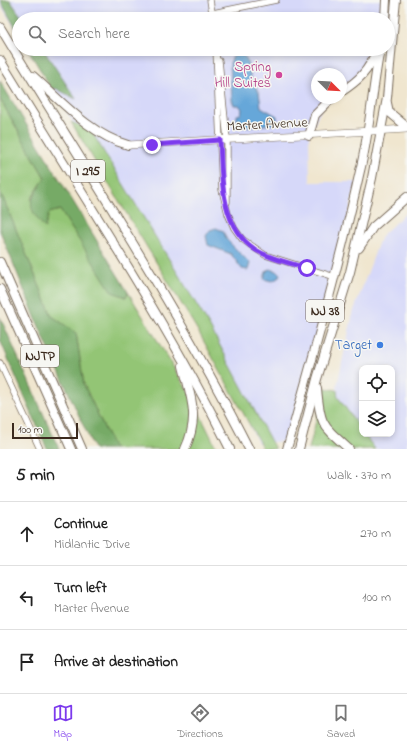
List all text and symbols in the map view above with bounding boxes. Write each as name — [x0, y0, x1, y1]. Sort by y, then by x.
search box — [12, 12, 395, 56]
icon: search — [26, 23, 48, 45]
text: Search here — [58, 23, 130, 45]
place label: Spring Hill Suites — [215, 57, 271, 94]
north arrow — [311, 68, 347, 104]
marker: Spring Hill Suites — [274, 70, 284, 80]
street label: Marter Avenue — [226, 112, 309, 138]
route end — [143, 136, 161, 154]
road number: I 295 — [71, 160, 105, 182]
route start — [298, 259, 316, 277]
road number: NJ 38 — [306, 300, 344, 322]
place label: Target — [335, 335, 372, 357]
marker: Target — [375, 340, 385, 350]
road number: NJTP — [21, 345, 59, 367]
map controls — [359, 365, 395, 437]
button: locate — [359, 365, 395, 401]
button: layers — [359, 401, 395, 437]
scale bar — [12, 421, 78, 440]
text: 100 m — [18, 422, 42, 438]
text: 5 min — [16, 463, 55, 488]
text: Walk · 370 m — [327, 466, 391, 485]
text: Continue — [54, 513, 108, 535]
icon: ahead — [16, 523, 38, 545]
text: 270 m — [360, 524, 391, 543]
text: Midlantic Drive — [54, 535, 130, 554]
text: Turn left — [54, 577, 107, 599]
icon: left — [16, 587, 38, 609]
text: 100 m — [362, 588, 391, 607]
text: Marter Avenue — [54, 599, 129, 618]
icon: arrive — [16, 651, 38, 673]
text: Arrive at destination — [54, 651, 178, 673]
tab: Map — [52, 702, 74, 742]
tab: Directions — [177, 702, 223, 742]
tab: Saved — [327, 702, 355, 742]

